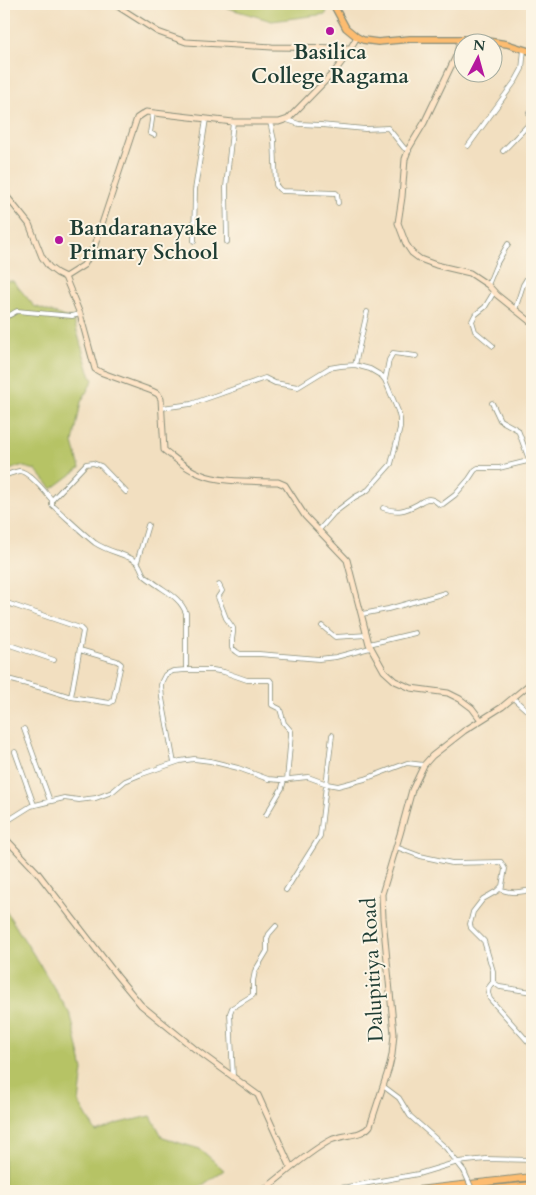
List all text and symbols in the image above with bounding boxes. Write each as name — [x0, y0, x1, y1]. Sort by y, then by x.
marker: Basilica College Ragama — [324, 25, 336, 37]
north arrow — [454, 32, 504, 82]
text: N — [472, 35, 486, 56]
place label: Basilica College Ragama — [251, 38, 410, 91]
place label: Bandaranayake Primary School — [69, 214, 218, 267]
marker: Bandaranayake Primary School — [53, 234, 65, 246]
street label: Dalupitiya Road — [354, 897, 391, 1043]

